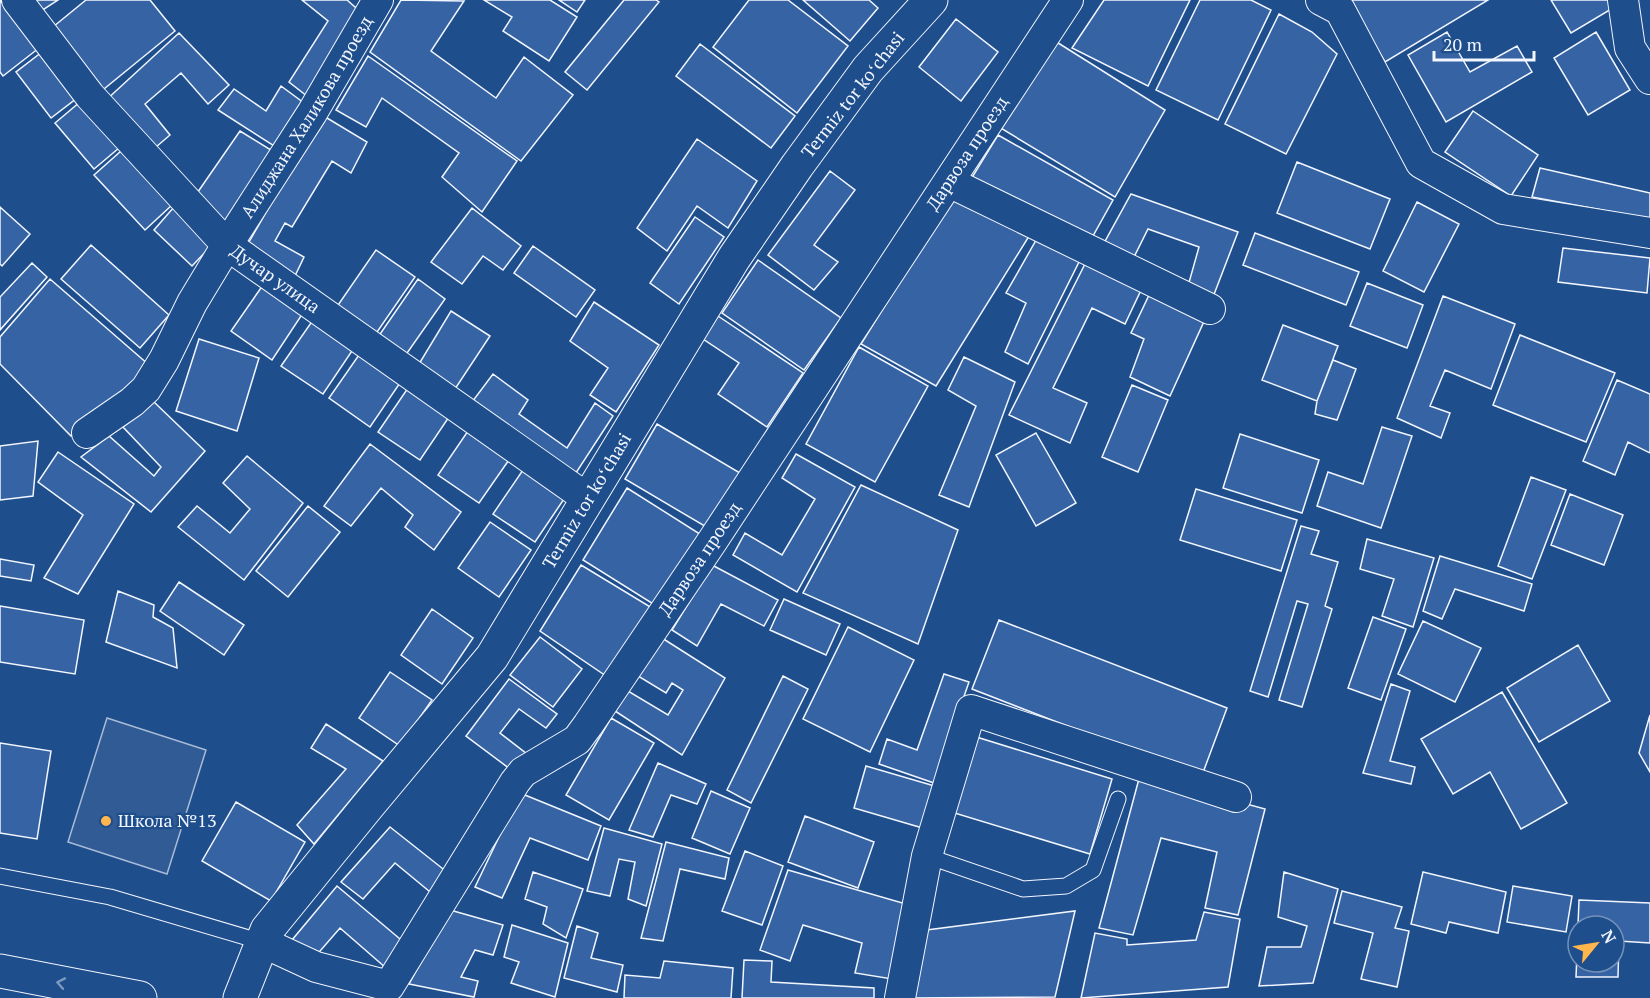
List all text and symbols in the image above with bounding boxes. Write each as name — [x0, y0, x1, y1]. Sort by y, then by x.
street label: Алиджана Халикова проезд — [235, 11, 377, 222]
scale bar — [1434, 24, 1534, 62]
street label: Termiz tor koʻchasi — [795, 26, 909, 163]
text: 20 m — [1443, 32, 1483, 56]
street label: Дарвоза проезд — [920, 91, 1013, 215]
street label: Дучар улица — [226, 238, 325, 318]
street label: Termiz tor koʻchasi — [536, 428, 636, 573]
street label: Дарвоза проезд — [652, 497, 746, 620]
place label: Школа №13 — [118, 808, 217, 832]
marker: Школа №13 — [99, 814, 113, 828]
north arrow — [1566, 914, 1626, 974]
text: N — [1596, 926, 1622, 947]
one-way arrow — [57, 977, 67, 990]

